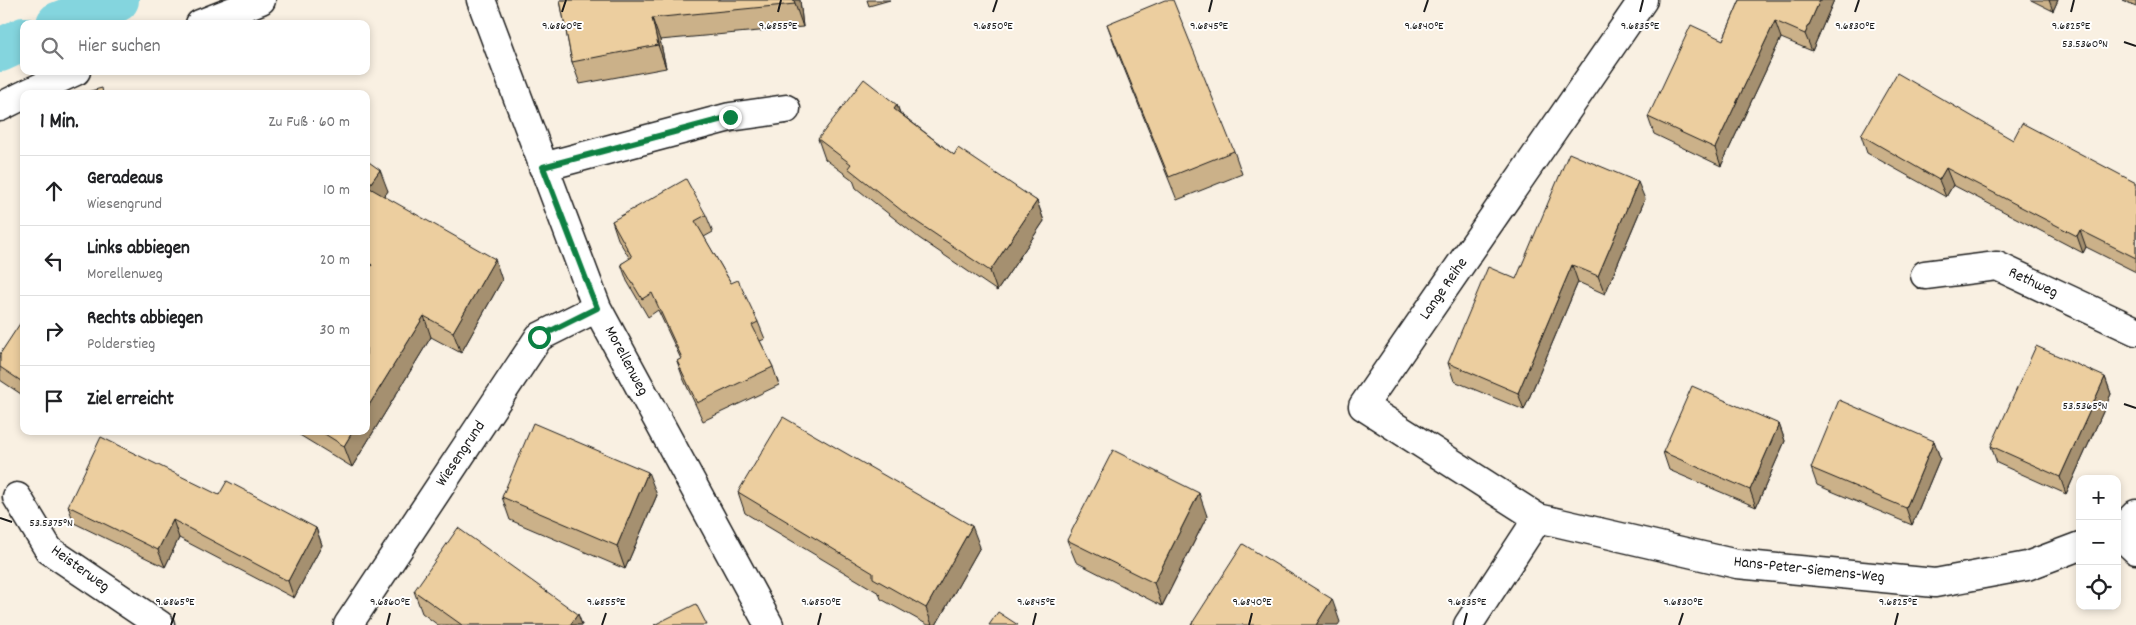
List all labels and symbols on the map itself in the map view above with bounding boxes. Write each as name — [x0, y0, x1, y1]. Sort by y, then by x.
text: 9.6860°E — [542, 18, 582, 35]
text: 9.6855°E — [759, 18, 798, 35]
text: 9.6850°E — [973, 18, 1013, 35]
text: 9.6845°E — [1190, 18, 1229, 35]
text: 9.6840°E — [1404, 18, 1444, 35]
text: 9.6835°E — [1621, 18, 1660, 35]
text: 9.6830°E — [1835, 18, 1875, 35]
text: 9.6825°E — [2052, 18, 2091, 35]
text: 53.5360°N — [2062, 36, 2108, 53]
route end — [719, 106, 742, 129]
street label: Lange Reihe — [1414, 253, 1474, 325]
street label: Rethweg — [2004, 262, 2062, 304]
street label: Morellenweg — [598, 322, 654, 400]
route start — [528, 326, 551, 349]
text: 53.5365°N — [2063, 398, 2108, 415]
street label: Wiesengrund — [430, 416, 492, 492]
text: 53.5375°N — [29, 515, 73, 532]
street label: Heisterweg — [46, 540, 114, 598]
street label: Hans-Peter-Siemens-Weg — [1732, 551, 1886, 589]
text: 9.6865°E — [156, 594, 195, 611]
text: 9.6860°E — [370, 594, 410, 611]
text: 9.6855°E — [587, 594, 626, 611]
text: 9.6850°E — [801, 594, 841, 611]
text: 9.6845°E — [1017, 594, 1056, 611]
text: 9.6840°E — [1232, 594, 1272, 611]
text: 9.6835°E — [1448, 594, 1487, 611]
text: 9.6830°E — [1663, 594, 1703, 611]
text: 9.6825°E — [1879, 594, 1918, 611]

